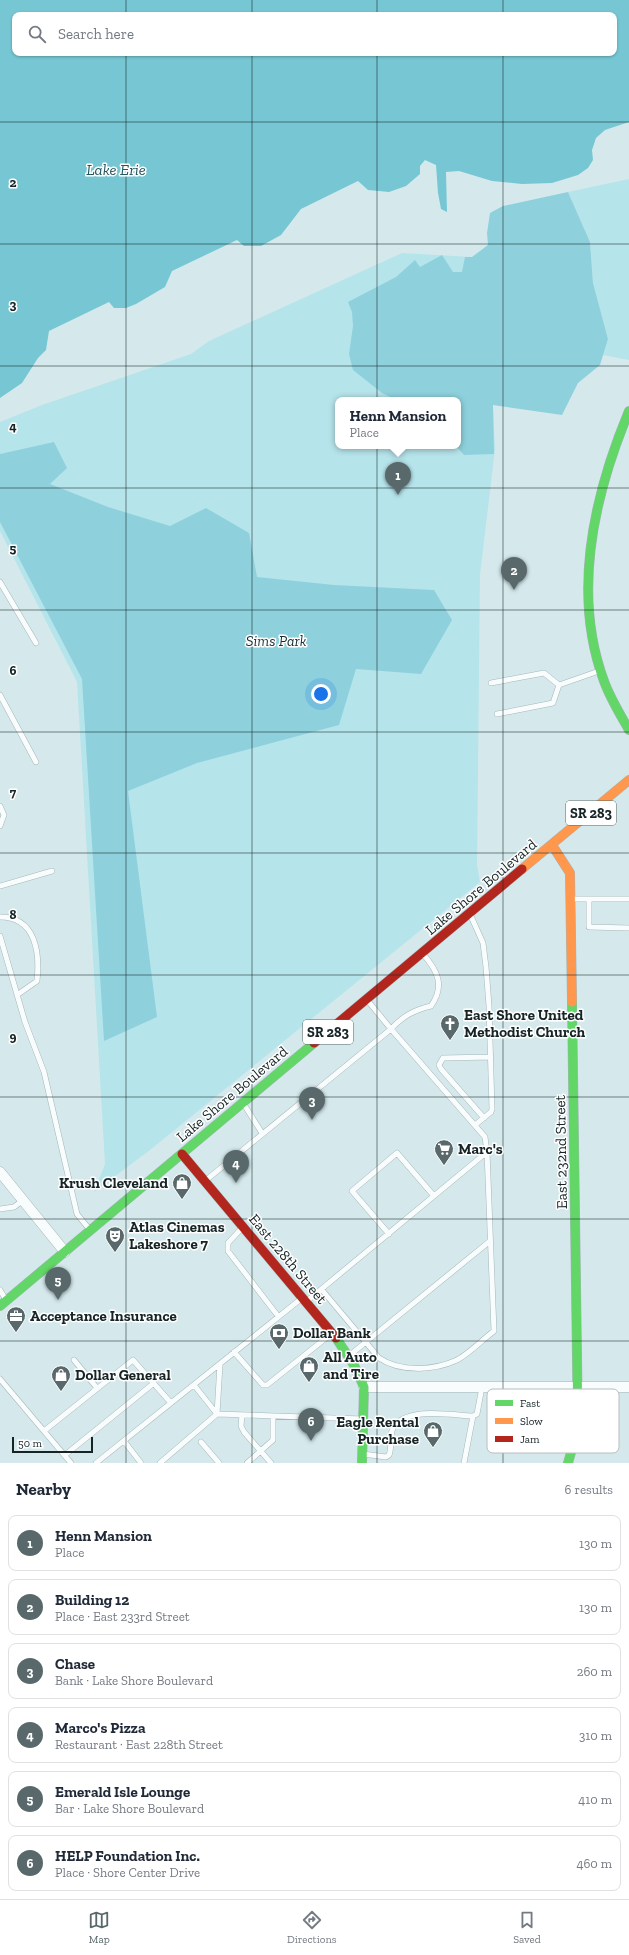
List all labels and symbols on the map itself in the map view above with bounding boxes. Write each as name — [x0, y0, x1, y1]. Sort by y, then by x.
water label: Lake Erie — [86, 160, 146, 179]
text: 2 — [10, 175, 17, 190]
text: 3 — [10, 297, 17, 312]
text: 4 — [9, 419, 17, 434]
pin: 1 — [385, 462, 411, 495]
text: 5 — [10, 541, 17, 556]
pin: 2 — [501, 557, 527, 590]
park label: Sims Park — [246, 632, 307, 650]
text: 6 — [10, 663, 17, 678]
your location — [311, 684, 331, 704]
text: 7 — [10, 785, 17, 800]
road number: SR 283 — [566, 801, 616, 825]
street label: Lake Shore Boulevard — [422, 835, 541, 939]
text: 8 — [9, 907, 17, 922]
place label: East Shore United Methodist Church — [464, 1006, 586, 1041]
church icon: East Shore United Methodist Church — [439, 1013, 461, 1041]
road number: SR 283 — [303, 1020, 353, 1044]
text: 9 — [10, 1029, 17, 1044]
street label: Lake Shore Boulevard — [173, 1042, 292, 1146]
pin: 3 — [299, 1087, 325, 1120]
street label: East 232nd Street — [551, 1094, 571, 1209]
supermarket icon: Marc's — [433, 1138, 455, 1166]
place label: Marc's — [458, 1140, 503, 1158]
pin: 4 — [223, 1150, 249, 1183]
shop icon: Krush Cleveland — [171, 1172, 193, 1200]
place label: Krush Cleveland — [59, 1174, 168, 1192]
street label: East 228th Street — [245, 1210, 331, 1308]
place label: Atlas Cinemas Lakeshore 7 — [129, 1218, 225, 1253]
theatre icon: Atlas Cinemas Lakeshore 7 — [104, 1225, 126, 1253]
pin: 5 — [45, 1267, 71, 1300]
office icon: Acceptance Insurance — [5, 1305, 27, 1333]
place label: Acceptance Insurance — [30, 1307, 177, 1325]
bank icon: Dollar Bank — [268, 1322, 290, 1350]
place label: Dollar Bank — [293, 1324, 371, 1342]
place label: All Auto and Tire — [323, 1348, 379, 1383]
shop icon: All Auto and Tire — [298, 1355, 320, 1383]
shop icon: Dollar General — [50, 1364, 72, 1392]
place label: Dollar General — [75, 1366, 171, 1384]
legend — [487, 1389, 619, 1453]
text: Fast — [520, 1397, 541, 1410]
pin: 6 — [298, 1408, 324, 1441]
place label: Eagle Rental Purchase — [336, 1413, 419, 1448]
text: Slow — [520, 1415, 543, 1428]
shop icon: Eagle Rental Purchase — [422, 1420, 444, 1448]
text: Jam — [520, 1433, 540, 1446]
scale bar — [12, 1435, 93, 1454]

